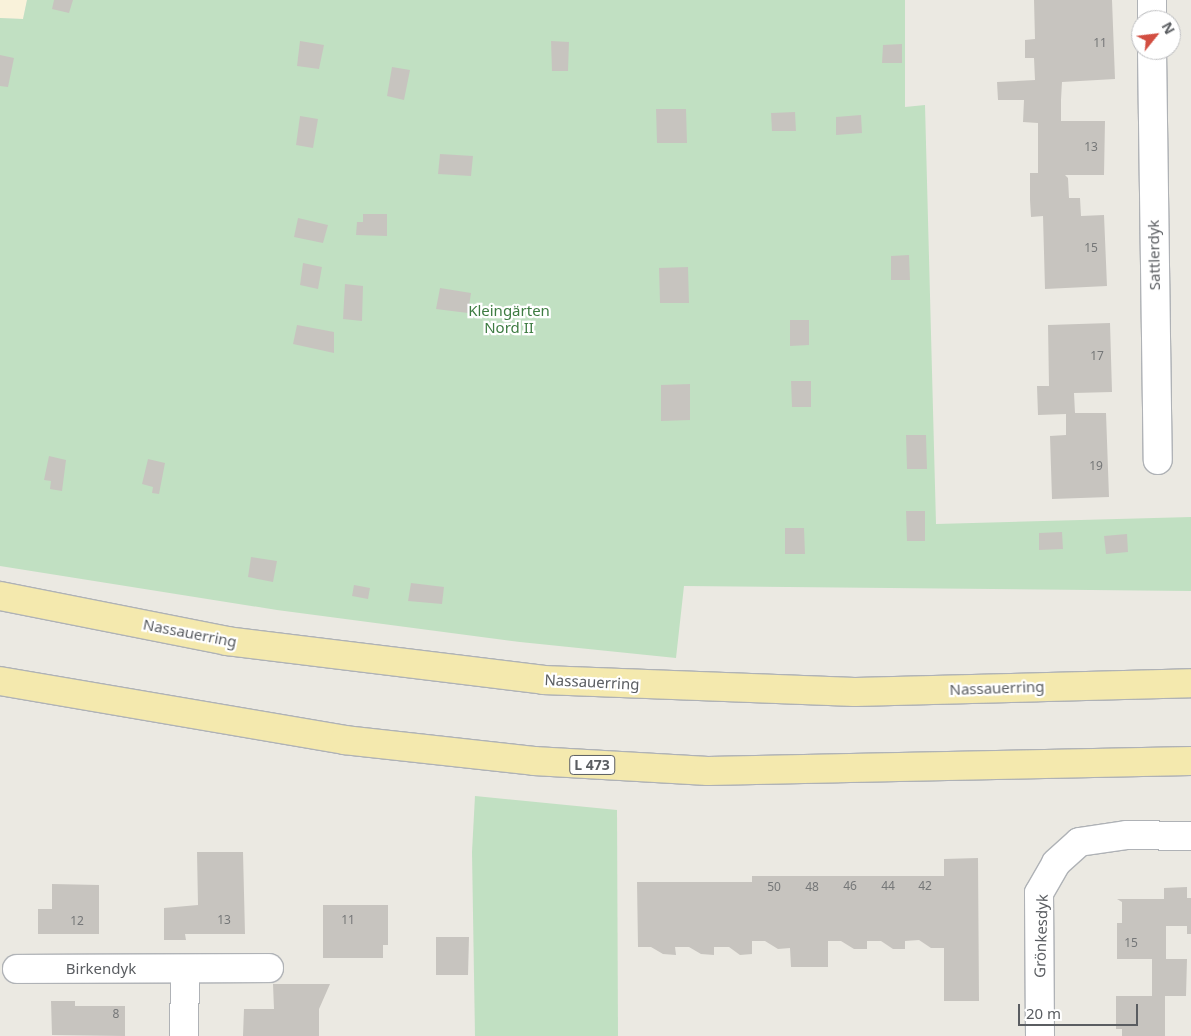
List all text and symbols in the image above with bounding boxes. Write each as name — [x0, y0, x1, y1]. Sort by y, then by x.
north arrow — [1131, 10, 1181, 60]
text: N — [1158, 18, 1180, 38]
house number: 11 — [1093, 36, 1107, 50]
house number: 13 — [1084, 140, 1098, 154]
street label: Sattlerdyk — [1144, 220, 1164, 290]
house number: 15 — [1084, 241, 1098, 255]
park label: Kleingärten Nord II — [468, 301, 550, 336]
house number: 17 — [1090, 349, 1104, 363]
house number: 19 — [1089, 459, 1103, 473]
street label: Nassauerring — [142, 615, 238, 651]
street label: Nassauerring — [544, 671, 640, 693]
street label: Nassauerring — [949, 677, 1045, 699]
road number: L 473 — [568, 754, 616, 776]
house number: 46 — [843, 879, 857, 893]
house number: 44 — [881, 879, 895, 893]
house number: 42 — [918, 879, 932, 893]
house number: 50 — [767, 880, 781, 894]
house number: 48 — [805, 880, 819, 894]
street label: Grönkesdyk — [1031, 894, 1051, 978]
house number: 13 — [217, 913, 231, 927]
house number: 11 — [341, 913, 355, 927]
house number: 12 — [70, 914, 84, 928]
house number: 15 — [1124, 936, 1138, 950]
street label: Birkendyk — [66, 960, 136, 978]
scale bar — [1021, 994, 1141, 1026]
text: 20 m — [1026, 1003, 1061, 1023]
house number: 8 — [113, 1007, 119, 1021]

